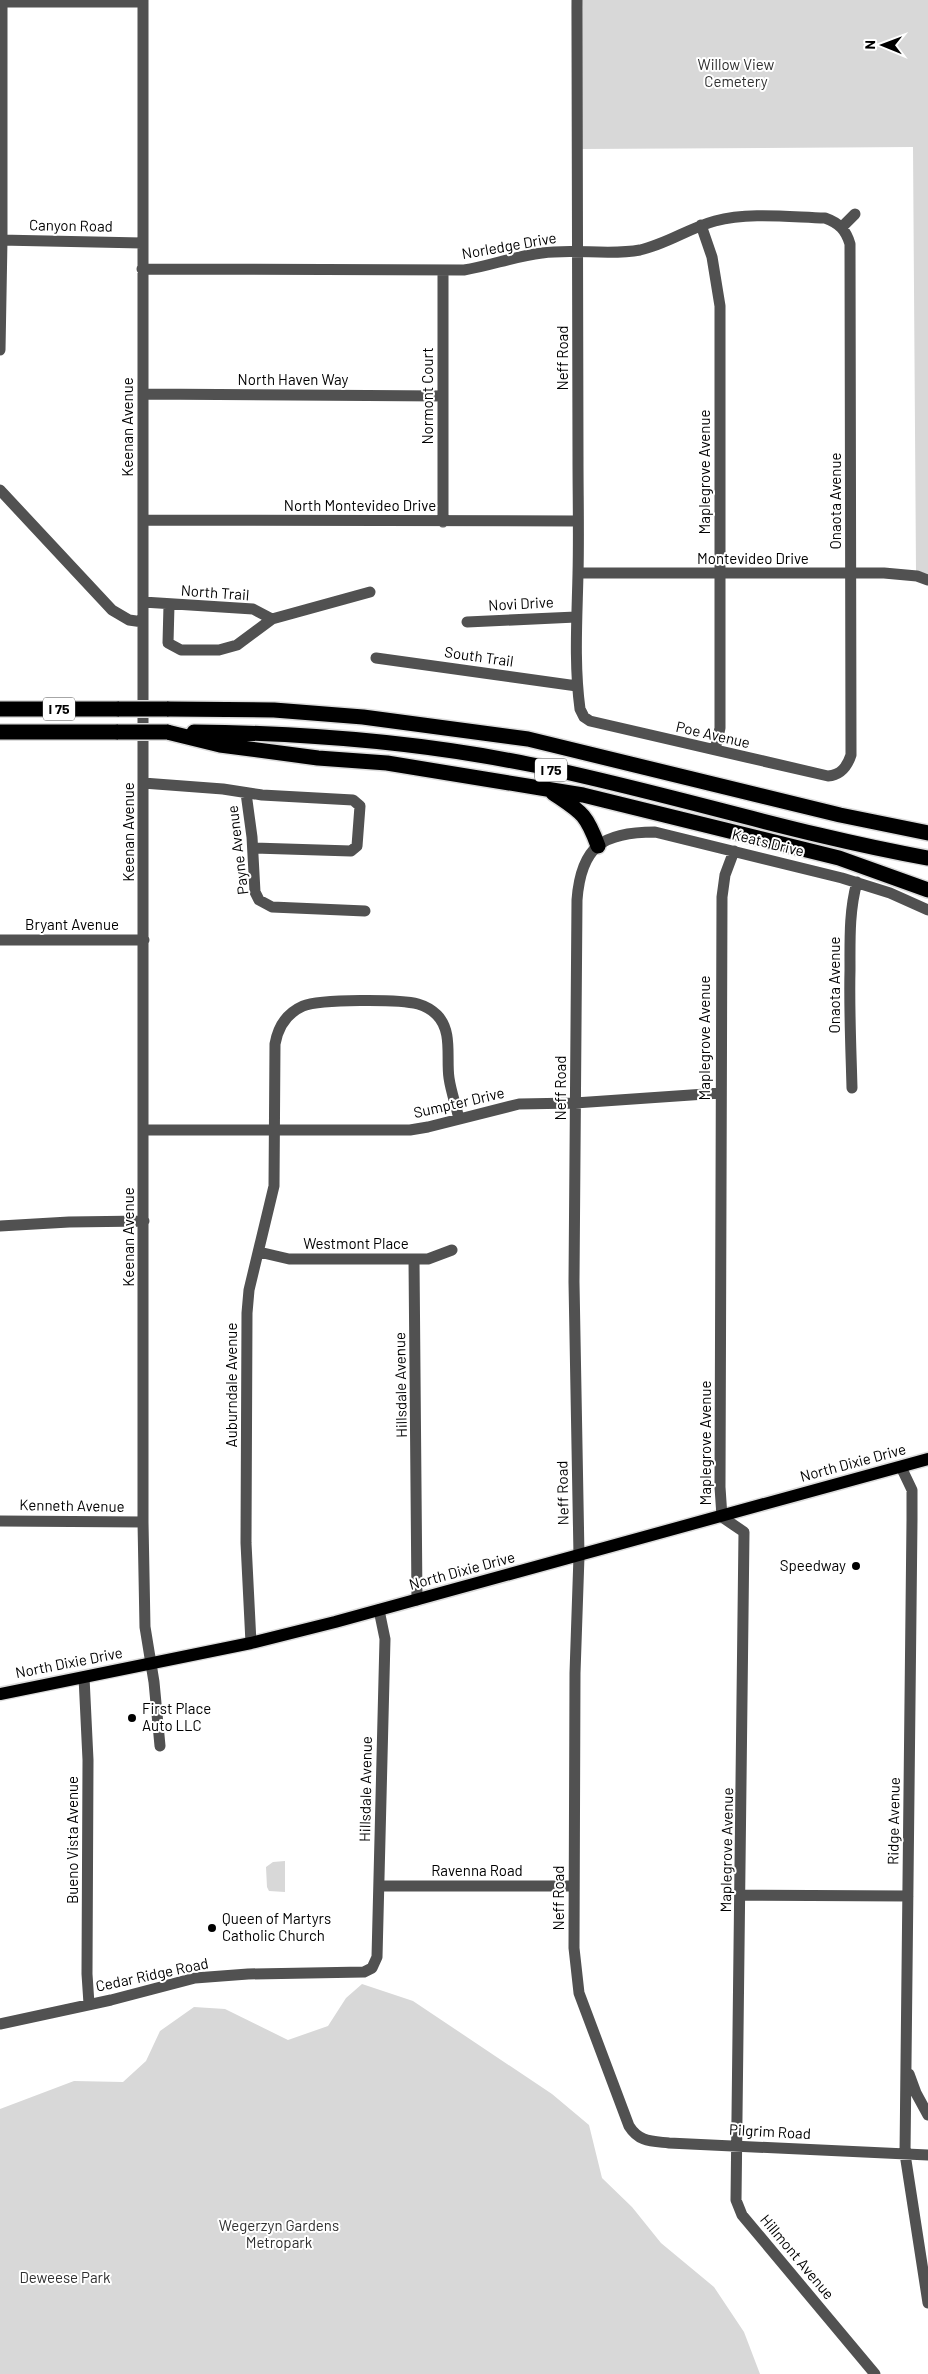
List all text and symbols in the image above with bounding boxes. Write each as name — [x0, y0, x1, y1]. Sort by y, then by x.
north arrow — [858, 20, 908, 70]
text: N — [861, 40, 878, 50]
park label: Willow View Cemetery — [698, 55, 775, 90]
street label: Canyon Road — [29, 215, 113, 235]
street label: Norledge Drive — [460, 228, 558, 262]
street label: Neff Road — [553, 326, 571, 390]
street label: Normont Court — [418, 347, 436, 445]
street label: North Haven Way — [238, 370, 348, 388]
street label: Keenan Avenue — [118, 377, 136, 477]
street label: Maplegrove Avenue — [695, 410, 713, 534]
street label: Onaota Avenue — [826, 453, 844, 549]
street label: North Montevideo Drive — [284, 496, 436, 514]
street label: Montevideo Drive — [697, 549, 809, 567]
street label: North Trail — [180, 581, 250, 603]
street label: Novi Drive — [488, 592, 554, 614]
street label: South Trail — [443, 642, 515, 670]
road number: I 75 — [43, 698, 75, 721]
street label: Poe Avenue — [674, 717, 752, 751]
road number: I 75 — [535, 758, 567, 782]
street label: Keenan Avenue — [119, 782, 137, 882]
street label: Payne Avenue — [223, 804, 251, 896]
street label: Keats Drive — [730, 824, 806, 860]
street label: Bryant Avenue — [25, 915, 119, 933]
street label: Onaota Avenue — [825, 937, 843, 1033]
street label: Maplegrove Avenue — [695, 976, 713, 1100]
street label: Neff Road — [551, 1056, 569, 1120]
street label: Sumpter Drive — [412, 1083, 506, 1121]
street label: Keenan Avenue — [119, 1187, 137, 1287]
street label: Westmont Place — [303, 1234, 409, 1252]
street label: Auburndale Avenue — [222, 1323, 240, 1447]
street label: Hillsdale Avenue — [390, 1332, 410, 1438]
street label: Maplegrove Avenue — [696, 1381, 714, 1505]
street label: North Dixie Drive — [798, 1439, 908, 1485]
street label: Neff Road — [552, 1460, 572, 1526]
street label: Kenneth Avenue — [19, 1495, 125, 1515]
street label: North Dixie Drive — [407, 1547, 517, 1593]
place label: Speedway — [780, 1556, 846, 1574]
marker: Speedway — [850, 1560, 862, 1572]
street label: North Dixie Drive — [14, 1643, 124, 1681]
place label: First Place Auto LLC — [142, 1699, 211, 1734]
marker: First Place Auto LLC — [126, 1712, 138, 1724]
street label: Hillsdale Avenue — [355, 1736, 375, 1842]
street label: Bueno Vista Avenue — [63, 1776, 81, 1904]
street label: Ridge Avenue — [883, 1777, 903, 1865]
street label: Maplegrove Avenue — [716, 1787, 736, 1913]
street label: Ravenna Road — [431, 1861, 523, 1879]
street label: Neff Road — [549, 1866, 567, 1930]
place label: Queen of Martyrs Catholic Church — [222, 1909, 331, 1944]
marker: Queen of Martyrs Catholic Church — [206, 1922, 218, 1934]
street label: Cedar Ridge Road — [94, 1953, 210, 1995]
street label: Pilgrim Road — [729, 2120, 811, 2142]
street label: Hillmont Avenue — [757, 2210, 838, 2302]
park label: Wegerzyn Gardens Metropark — [219, 2216, 339, 2251]
park label: Deweese Park — [19, 2268, 111, 2286]

